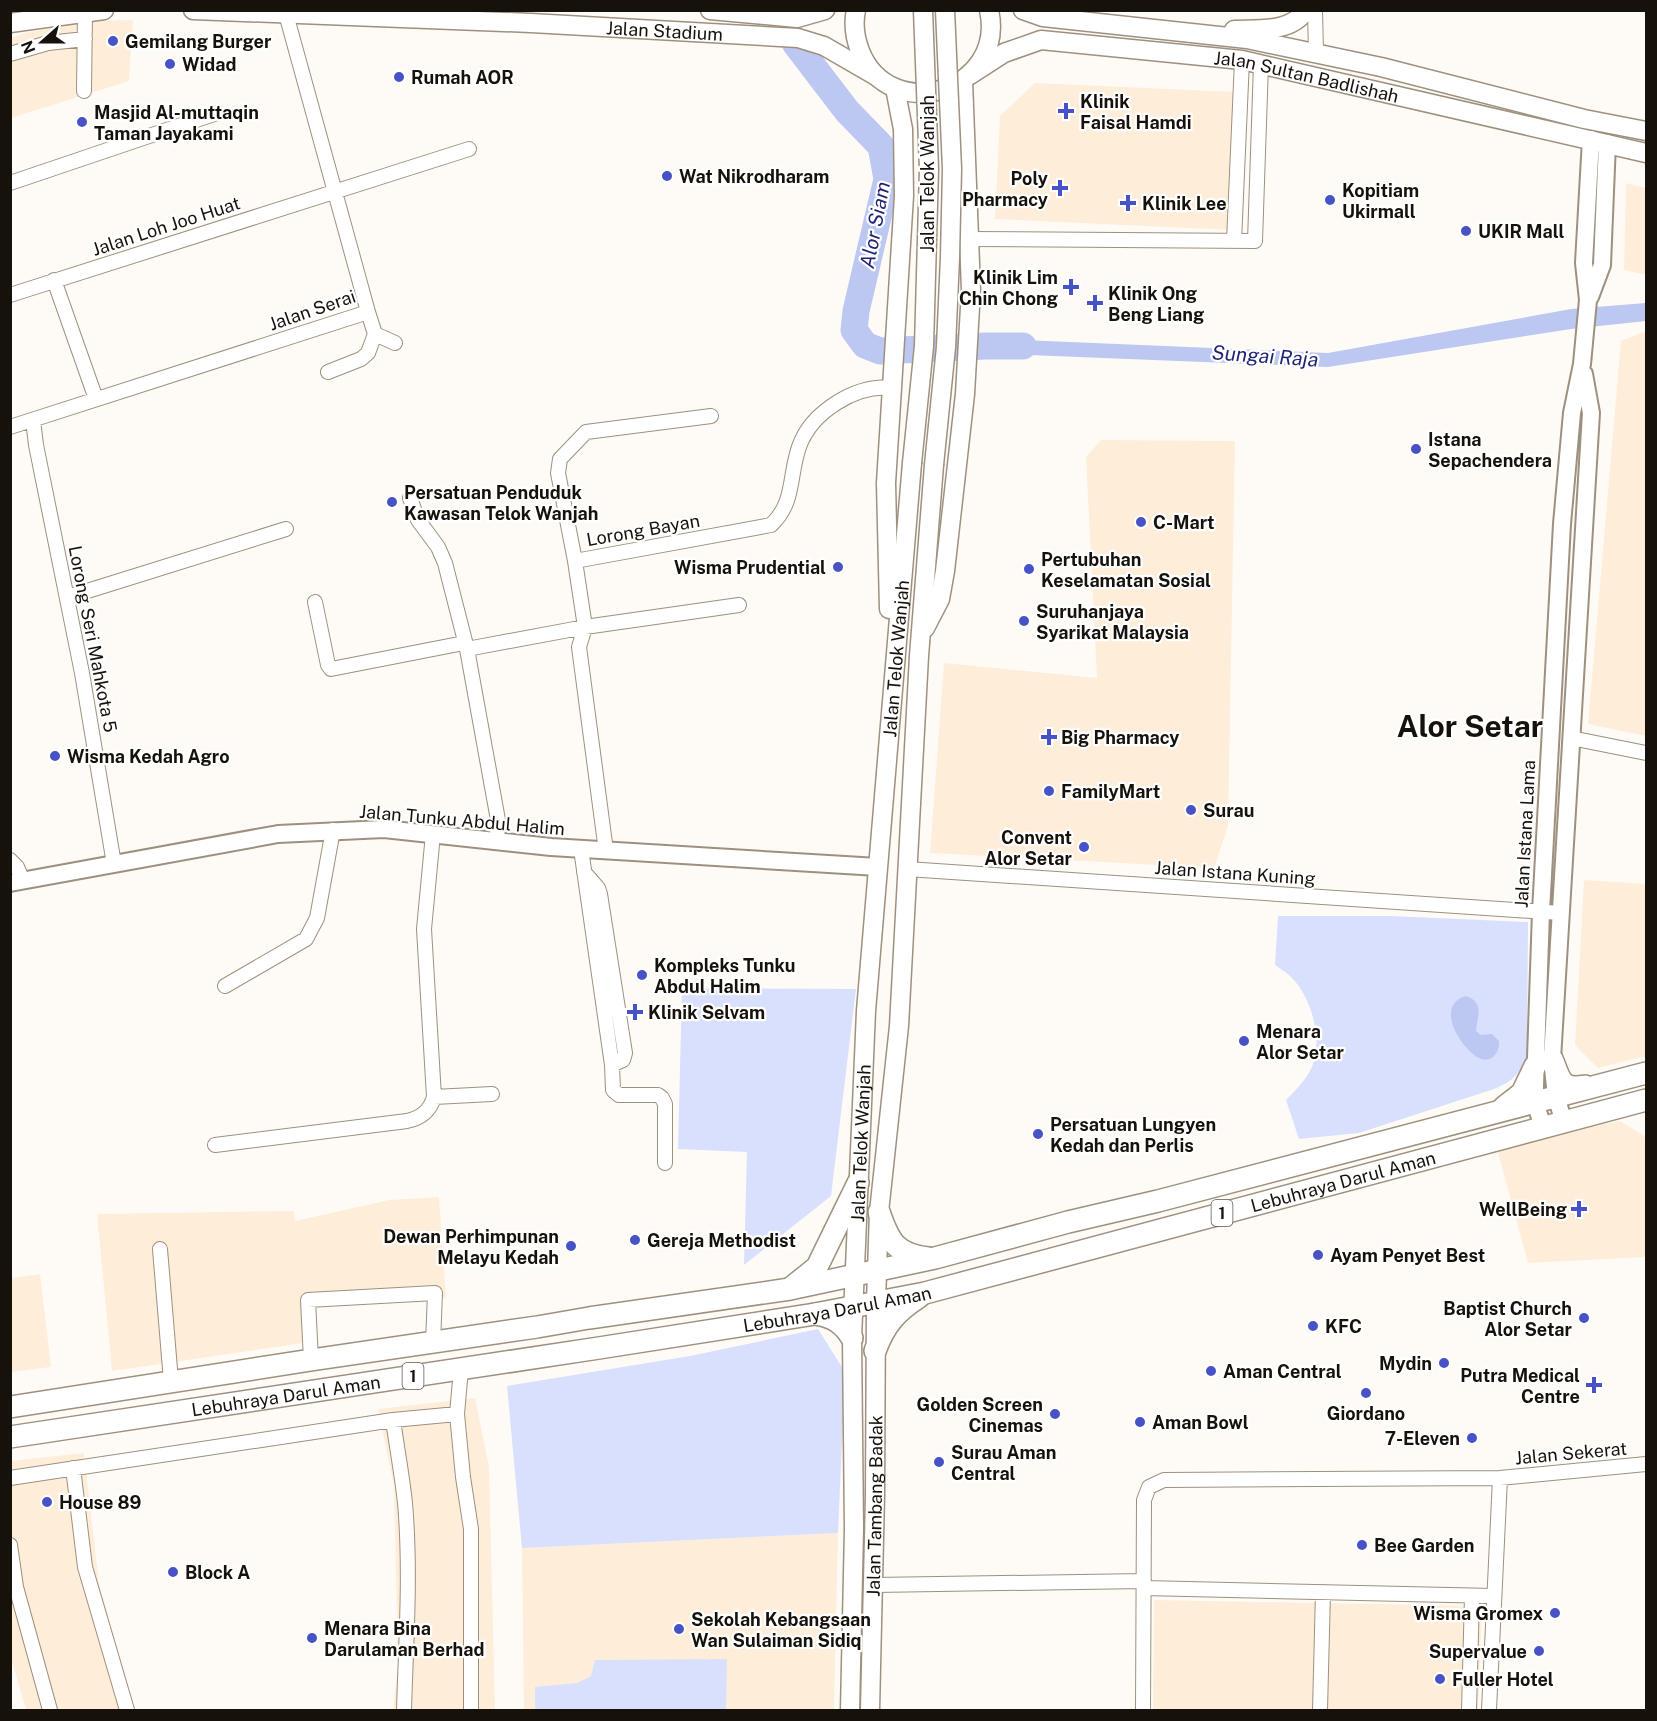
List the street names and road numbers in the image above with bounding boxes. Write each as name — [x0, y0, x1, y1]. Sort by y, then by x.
street label: Jalan Stadium — [605, 17, 724, 44]
street label: Jalan Sultan Badlishah — [1213, 47, 1401, 106]
street label: Jalan Telok Wanjah — [917, 95, 938, 253]
street label: Jalan Loh Joo Huat — [89, 192, 243, 260]
street label: Jalan Serai — [266, 285, 358, 335]
street label: Lorong Bayan — [585, 510, 701, 550]
street label: Lorong Seri Mahkota 5 — [65, 544, 121, 734]
street label: Jalan Telok Wanjah — [879, 579, 913, 738]
street label: Jalan Istana Lama — [1511, 759, 1539, 909]
street label: Jalan Tunku Abdul Halim — [358, 801, 566, 839]
street label: Jalan Istana Kuning — [1154, 857, 1316, 889]
street label: Jalan Telok Wanjah — [846, 1064, 874, 1223]
street label: Lebuhraya Darul Aman — [1248, 1146, 1438, 1216]
road number: 1 — [1212, 1200, 1232, 1226]
street label: Lebuhraya Darul Aman — [742, 1281, 934, 1336]
road number: 1 — [402, 1363, 424, 1389]
street label: Lebuhraya Darul Aman — [190, 1371, 382, 1420]
street label: Jalan Tambang Badak — [862, 1415, 886, 1597]
street label: Jalan Sekerat — [1514, 1438, 1628, 1468]

